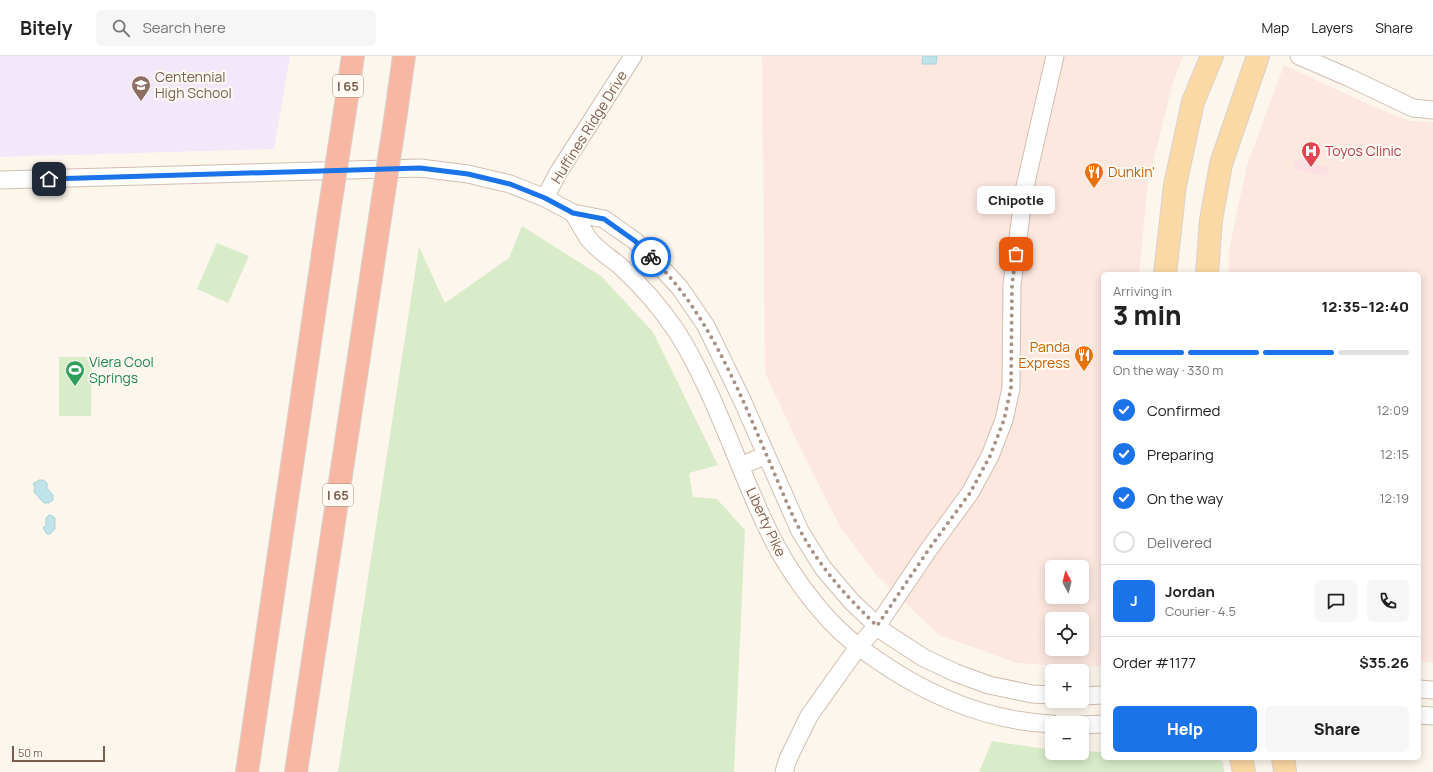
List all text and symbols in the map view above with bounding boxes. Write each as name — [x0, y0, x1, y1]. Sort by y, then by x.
search box — [96, 10, 376, 46]
text: Bitely — [20, 15, 72, 41]
icon: search — [110, 17, 132, 39]
text: Search here — [142, 17, 226, 38]
text: Map — [1261, 18, 1289, 37]
text: Layers — [1311, 18, 1353, 37]
text: Share — [1375, 18, 1413, 37]
place label: Centennial High School — [155, 67, 232, 102]
street label: Huffines Ridge Drive — [546, 67, 631, 187]
school or university icon: Centennial High School — [130, 74, 152, 102]
road number: I 65 — [333, 75, 363, 97]
hospital icon: Toyos Clinic — [1300, 140, 1322, 168]
place label: Toyos Clinic — [1325, 141, 1402, 160]
restaurant icon: Dunkin' — [1083, 161, 1105, 189]
pin — [32, 162, 66, 196]
place label: Dunkin' — [1108, 162, 1155, 181]
icon: home — [38, 168, 60, 190]
callout: Chipotle — [977, 186, 1055, 214]
text: Chipotle — [988, 191, 1044, 209]
courier — [631, 237, 671, 277]
pin — [999, 237, 1033, 271]
icon: bag — [1005, 243, 1027, 265]
icon: bike — [640, 246, 662, 268]
text: Arriving in — [1113, 282, 1172, 300]
text: 12:35–12:40 — [1321, 296, 1409, 317]
text: 3 min — [1113, 297, 1182, 333]
place label: Panda Express — [1019, 337, 1070, 372]
restaurant icon: Panda Express — [1073, 344, 1095, 372]
place label: Viera Cool Springs — [89, 352, 154, 387]
sports icon: Viera Cool Springs — [64, 359, 86, 387]
text: On the way · 330 m — [1113, 361, 1223, 379]
icon: check — [1113, 399, 1135, 421]
text: Confirmed — [1147, 400, 1220, 421]
text: 12:09 — [1377, 401, 1409, 419]
icon: check — [1113, 443, 1135, 465]
text: Preparing — [1147, 444, 1214, 465]
text: 12:15 — [1380, 445, 1409, 463]
road number: I 65 — [323, 484, 353, 506]
street label: Liberty Pike — [742, 484, 791, 559]
icon: check — [1113, 487, 1135, 509]
text: On the way — [1147, 488, 1223, 509]
text: 12:19 — [1379, 489, 1409, 507]
text: Delivered — [1147, 532, 1212, 553]
north arrow — [1045, 560, 1089, 604]
map controls — [1045, 560, 1089, 760]
button: chat — [1315, 580, 1357, 622]
button: phone — [1367, 580, 1409, 622]
text: Jordan — [1165, 581, 1215, 602]
text: J — [1130, 590, 1138, 611]
text: Courier · 4.5 — [1165, 602, 1236, 620]
button: locate — [1045, 612, 1089, 656]
text: Order #1177 — [1113, 652, 1196, 673]
text: $35.26 — [1359, 652, 1409, 673]
button: + — [1045, 664, 1089, 708]
button: Help — [1113, 706, 1257, 752]
button: Share — [1265, 706, 1409, 752]
button: − — [1045, 716, 1089, 760]
scale bar — [12, 744, 105, 763]
text: 50 m — [18, 745, 43, 760]

